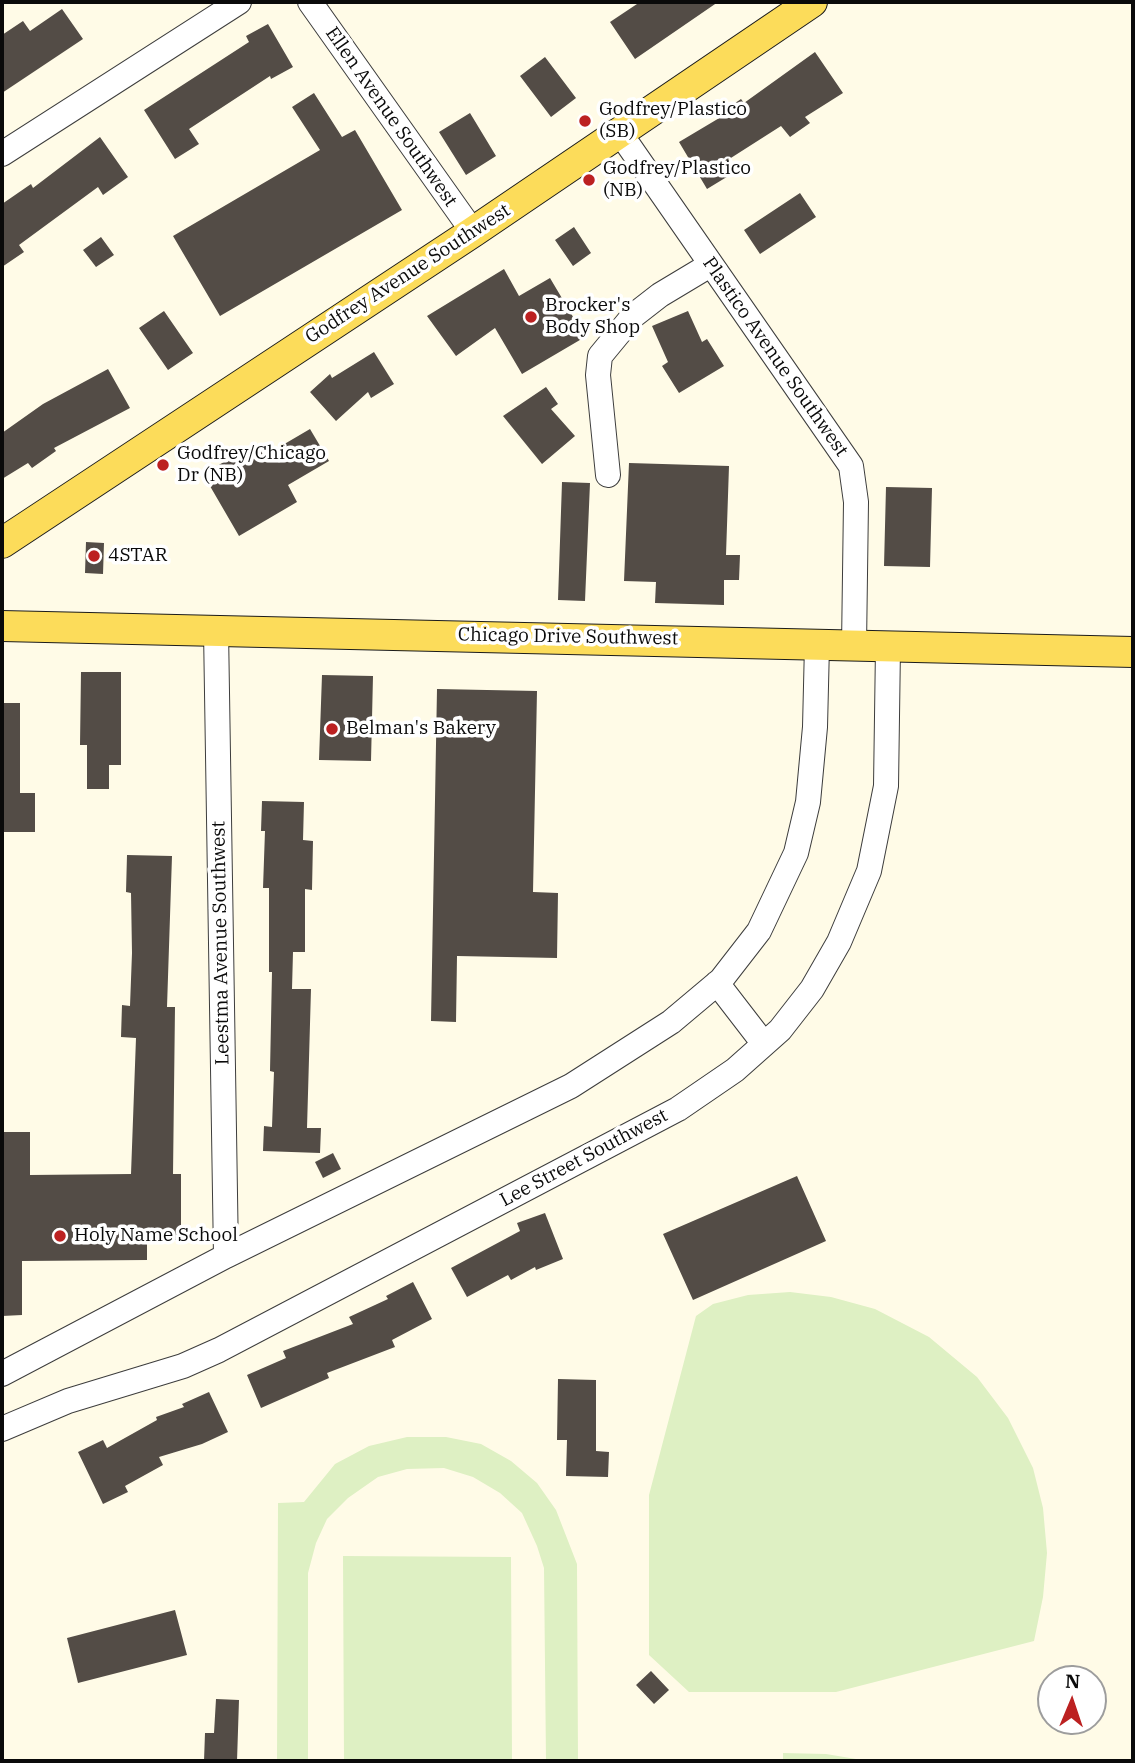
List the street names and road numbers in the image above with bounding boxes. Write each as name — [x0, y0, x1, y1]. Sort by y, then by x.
street label: Ellen Avenue Southwest — [320, 23, 462, 211]
street label: Godfrey Avenue Southwest — [301, 199, 515, 349]
street label: Plastico Avenue Southwest — [697, 253, 853, 461]
street label: Chicago Drive Southwest — [458, 624, 678, 650]
street label: Leestma Avenue Southwest — [207, 821, 235, 1065]
street label: Lee Street Southwest — [496, 1104, 672, 1212]

